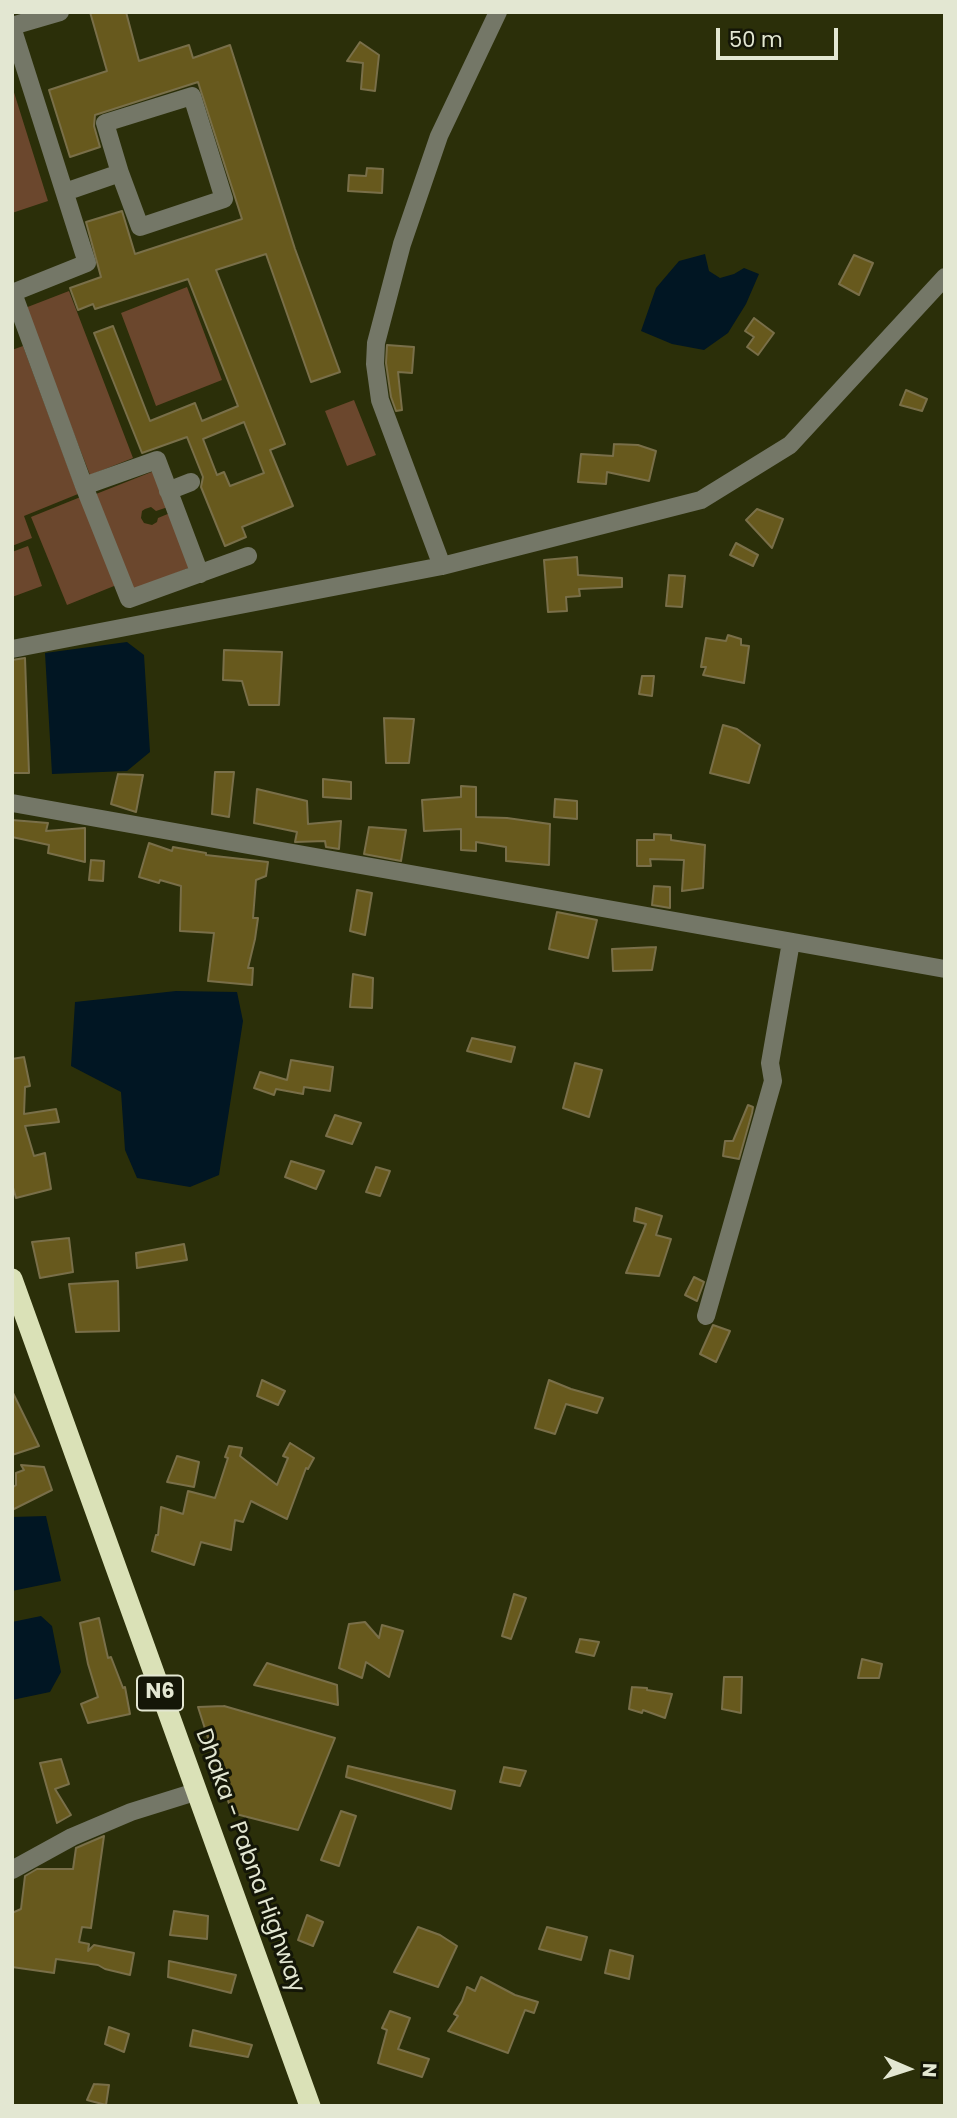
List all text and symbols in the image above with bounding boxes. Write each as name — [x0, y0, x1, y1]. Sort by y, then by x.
scale bar — [719, 14, 842, 58]
text: 50 m — [729, 25, 783, 54]
road number: N6 — [137, 1676, 183, 1710]
street label: Dhaka - Pabna Highway — [188, 1725, 310, 1997]
north arrow — [873, 2034, 943, 2104]
text: N — [916, 2062, 943, 2078]

